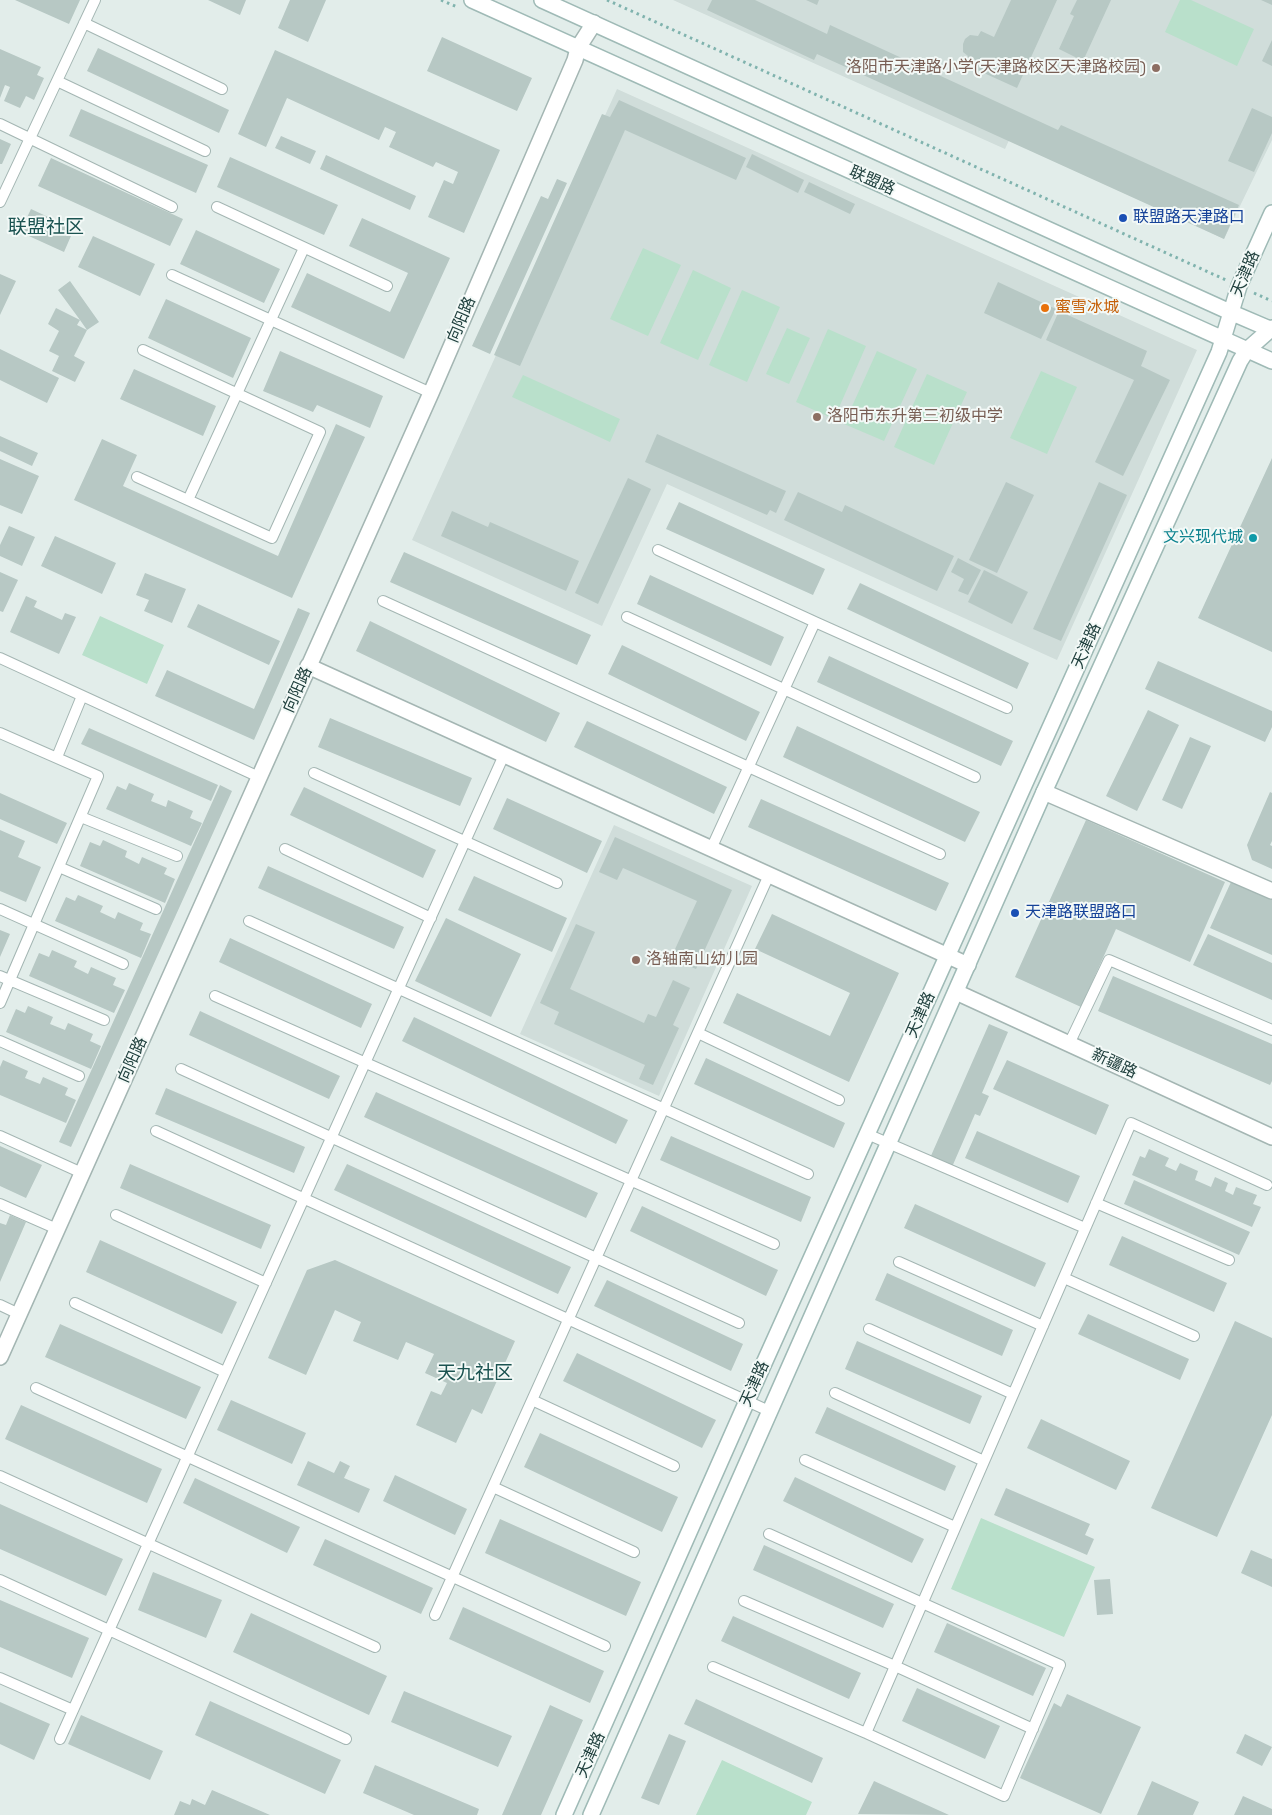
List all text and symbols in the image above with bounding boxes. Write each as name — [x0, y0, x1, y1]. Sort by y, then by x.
place label: 洛阳市天津路小学(天津路校区天津路校园) — [846, 58, 1146, 78]
marker: 洛阳市天津路小学(天津路校区天津路校园) — [1150, 62, 1162, 74]
street label: 联盟路 — [846, 162, 898, 200]
place label: 联盟路天津路口 — [1133, 208, 1245, 228]
marker: 联盟路天津路口 — [1117, 212, 1129, 224]
district label: 联盟社区 — [8, 217, 84, 239]
street label: 天津路 — [1228, 248, 1264, 300]
street label: 向阳路 — [444, 294, 480, 346]
place label: 蜜雪冰城 — [1055, 298, 1119, 318]
marker: 蜜雪冰城 — [1039, 302, 1051, 314]
place label: 洛阳市东升第三初级中学 — [827, 407, 1003, 427]
marker: 洛阳市东升第三初级中学 — [811, 411, 823, 423]
place label: 文兴现代城 — [1163, 528, 1243, 548]
marker: 文兴现代城 — [1247, 532, 1259, 544]
street label: 天津路 — [1068, 620, 1106, 672]
street label: 向阳路 — [279, 664, 317, 716]
place label: 天津路联盟路口 — [1025, 903, 1137, 923]
marker: 天津路联盟路口 — [1009, 907, 1021, 919]
place label: 洛轴南山幼儿园 — [646, 950, 758, 970]
marker: 洛轴南山幼儿园 — [630, 954, 642, 966]
street label: 天津路 — [902, 989, 940, 1041]
street label: 向阳路 — [114, 1034, 152, 1086]
street label: 新疆路 — [1088, 1045, 1140, 1083]
street label: 天津路 — [736, 1358, 774, 1410]
district label: 天九社区 — [437, 1363, 513, 1385]
street label: 天津路 — [572, 1729, 610, 1781]

